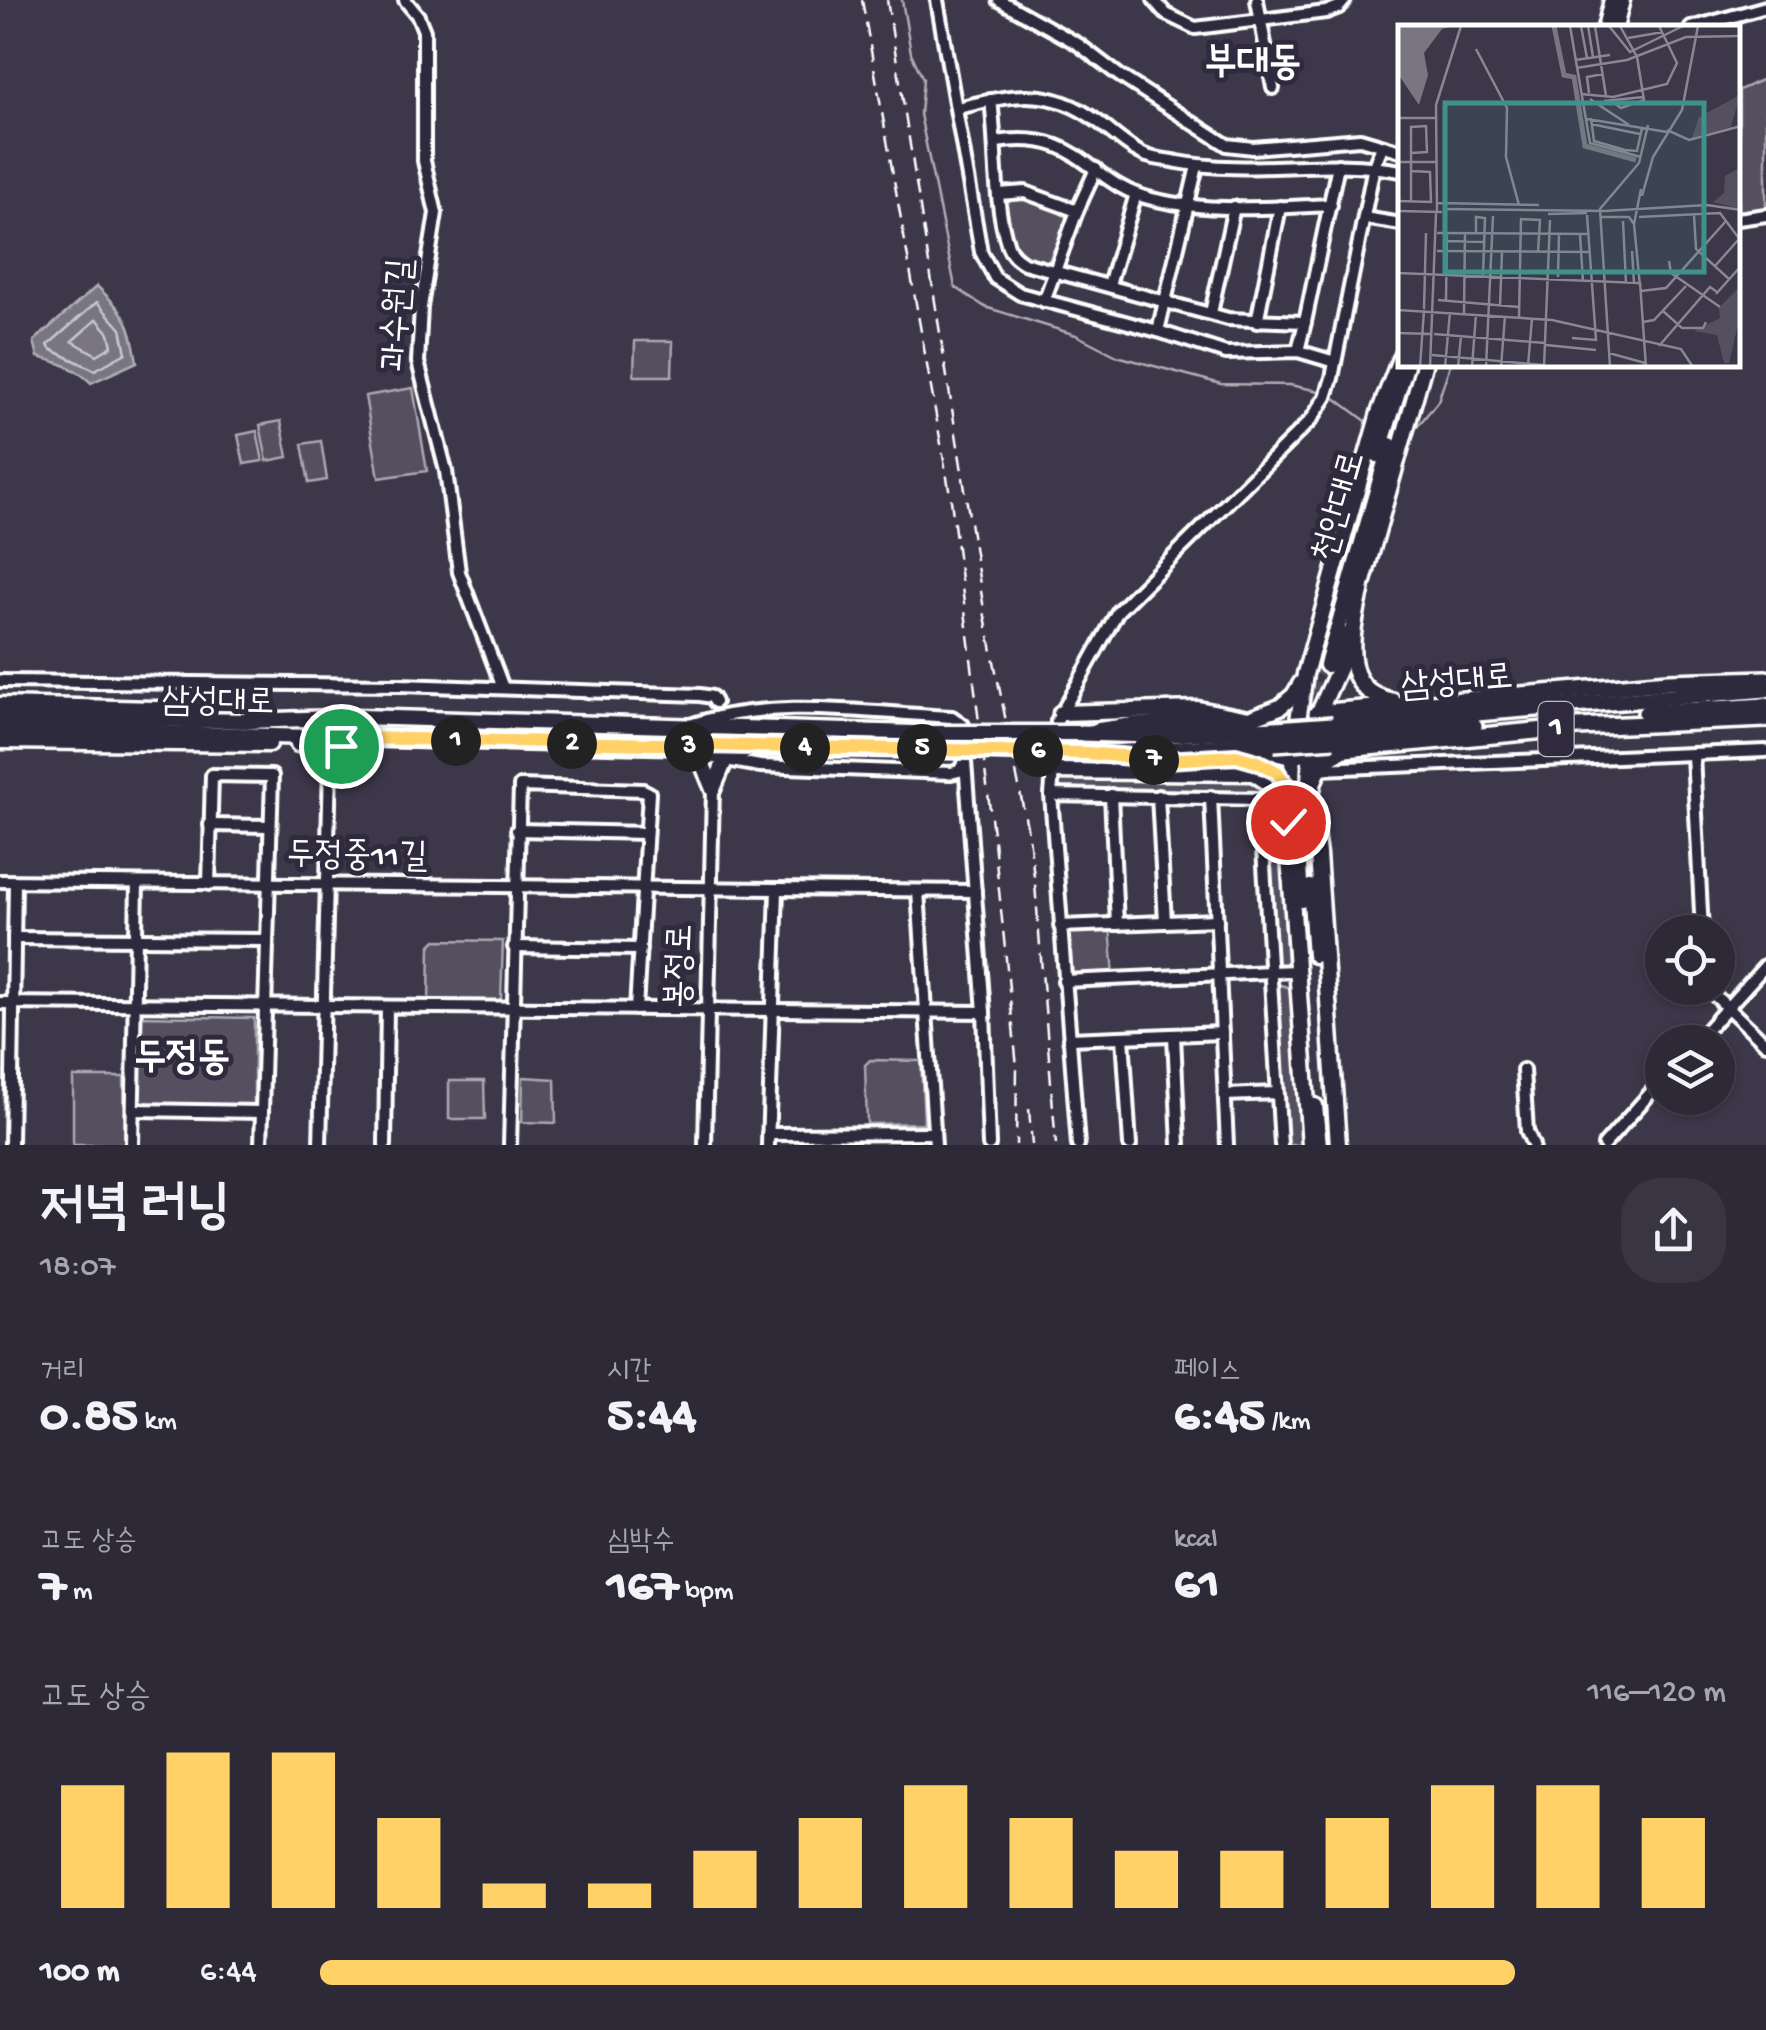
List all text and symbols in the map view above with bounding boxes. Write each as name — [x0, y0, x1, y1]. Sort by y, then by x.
inset map — [1398, 25, 1741, 368]
district label: 부대동 — [1205, 42, 1301, 89]
street label: 과수원길 — [376, 257, 424, 373]
street label: 천안대로 — [1306, 447, 1376, 567]
street label: 삼성대로 — [1399, 659, 1515, 709]
street label: 삼성대로 — [161, 683, 275, 725]
road number: 1 — [1538, 702, 1574, 756]
pin — [299, 704, 384, 789]
pin: 1 — [431, 716, 481, 766]
icon: arrive — [314, 719, 369, 774]
pin: 2 — [547, 719, 597, 769]
pin: 3 — [664, 722, 714, 772]
pin: 4 — [780, 723, 830, 773]
text: 1 — [450, 724, 462, 757]
pin: 5 — [897, 724, 947, 774]
text: 2 — [565, 727, 579, 760]
pin: 6 — [1013, 727, 1063, 777]
text: 3 — [682, 730, 696, 763]
text: 4 — [798, 731, 812, 764]
text: 5 — [915, 732, 929, 765]
text: 6 — [1031, 735, 1045, 768]
pin: 7 — [1129, 735, 1179, 785]
text: 7 — [1147, 743, 1161, 776]
pin — [1246, 780, 1331, 865]
icon: check — [1261, 795, 1316, 850]
street label: 두정중11길 — [286, 836, 428, 880]
map controls — [1645, 915, 1735, 1115]
button: locate — [1645, 915, 1735, 1005]
street label: 봉정로 — [660, 923, 704, 1009]
button: layers — [1645, 1025, 1735, 1115]
district label: 두정동 — [134, 1037, 230, 1084]
button: share — [1621, 1178, 1726, 1283]
text: 저녁 러닝 — [40, 1179, 230, 1243]
text: 18:07 — [40, 1249, 115, 1287]
text: 거리 — [40, 1356, 85, 1389]
text: 시간 — [607, 1356, 652, 1389]
text: 페이스 — [1174, 1356, 1242, 1389]
text: 0.85 — [40, 1389, 138, 1448]
text: 5:44 — [607, 1389, 696, 1448]
text: 6:45 — [1174, 1389, 1265, 1448]
text: km — [138, 1406, 177, 1439]
text: /km — [1265, 1406, 1311, 1439]
text: kcal — [1174, 1524, 1218, 1557]
text: 고도 상승 — [40, 1526, 137, 1559]
text: 심박수 — [607, 1526, 675, 1559]
text: 61 — [1174, 1557, 1220, 1616]
text: 7 — [40, 1559, 66, 1618]
text: 167 — [607, 1559, 679, 1618]
text: m — [66, 1576, 93, 1609]
text: bpm — [679, 1576, 734, 1609]
text: 116–120 m — [1587, 1675, 1726, 1713]
text: 고도 상승 — [40, 1680, 151, 1718]
text: 100 m — [40, 1954, 120, 1992]
text: 6:44 — [200, 1954, 257, 1992]

